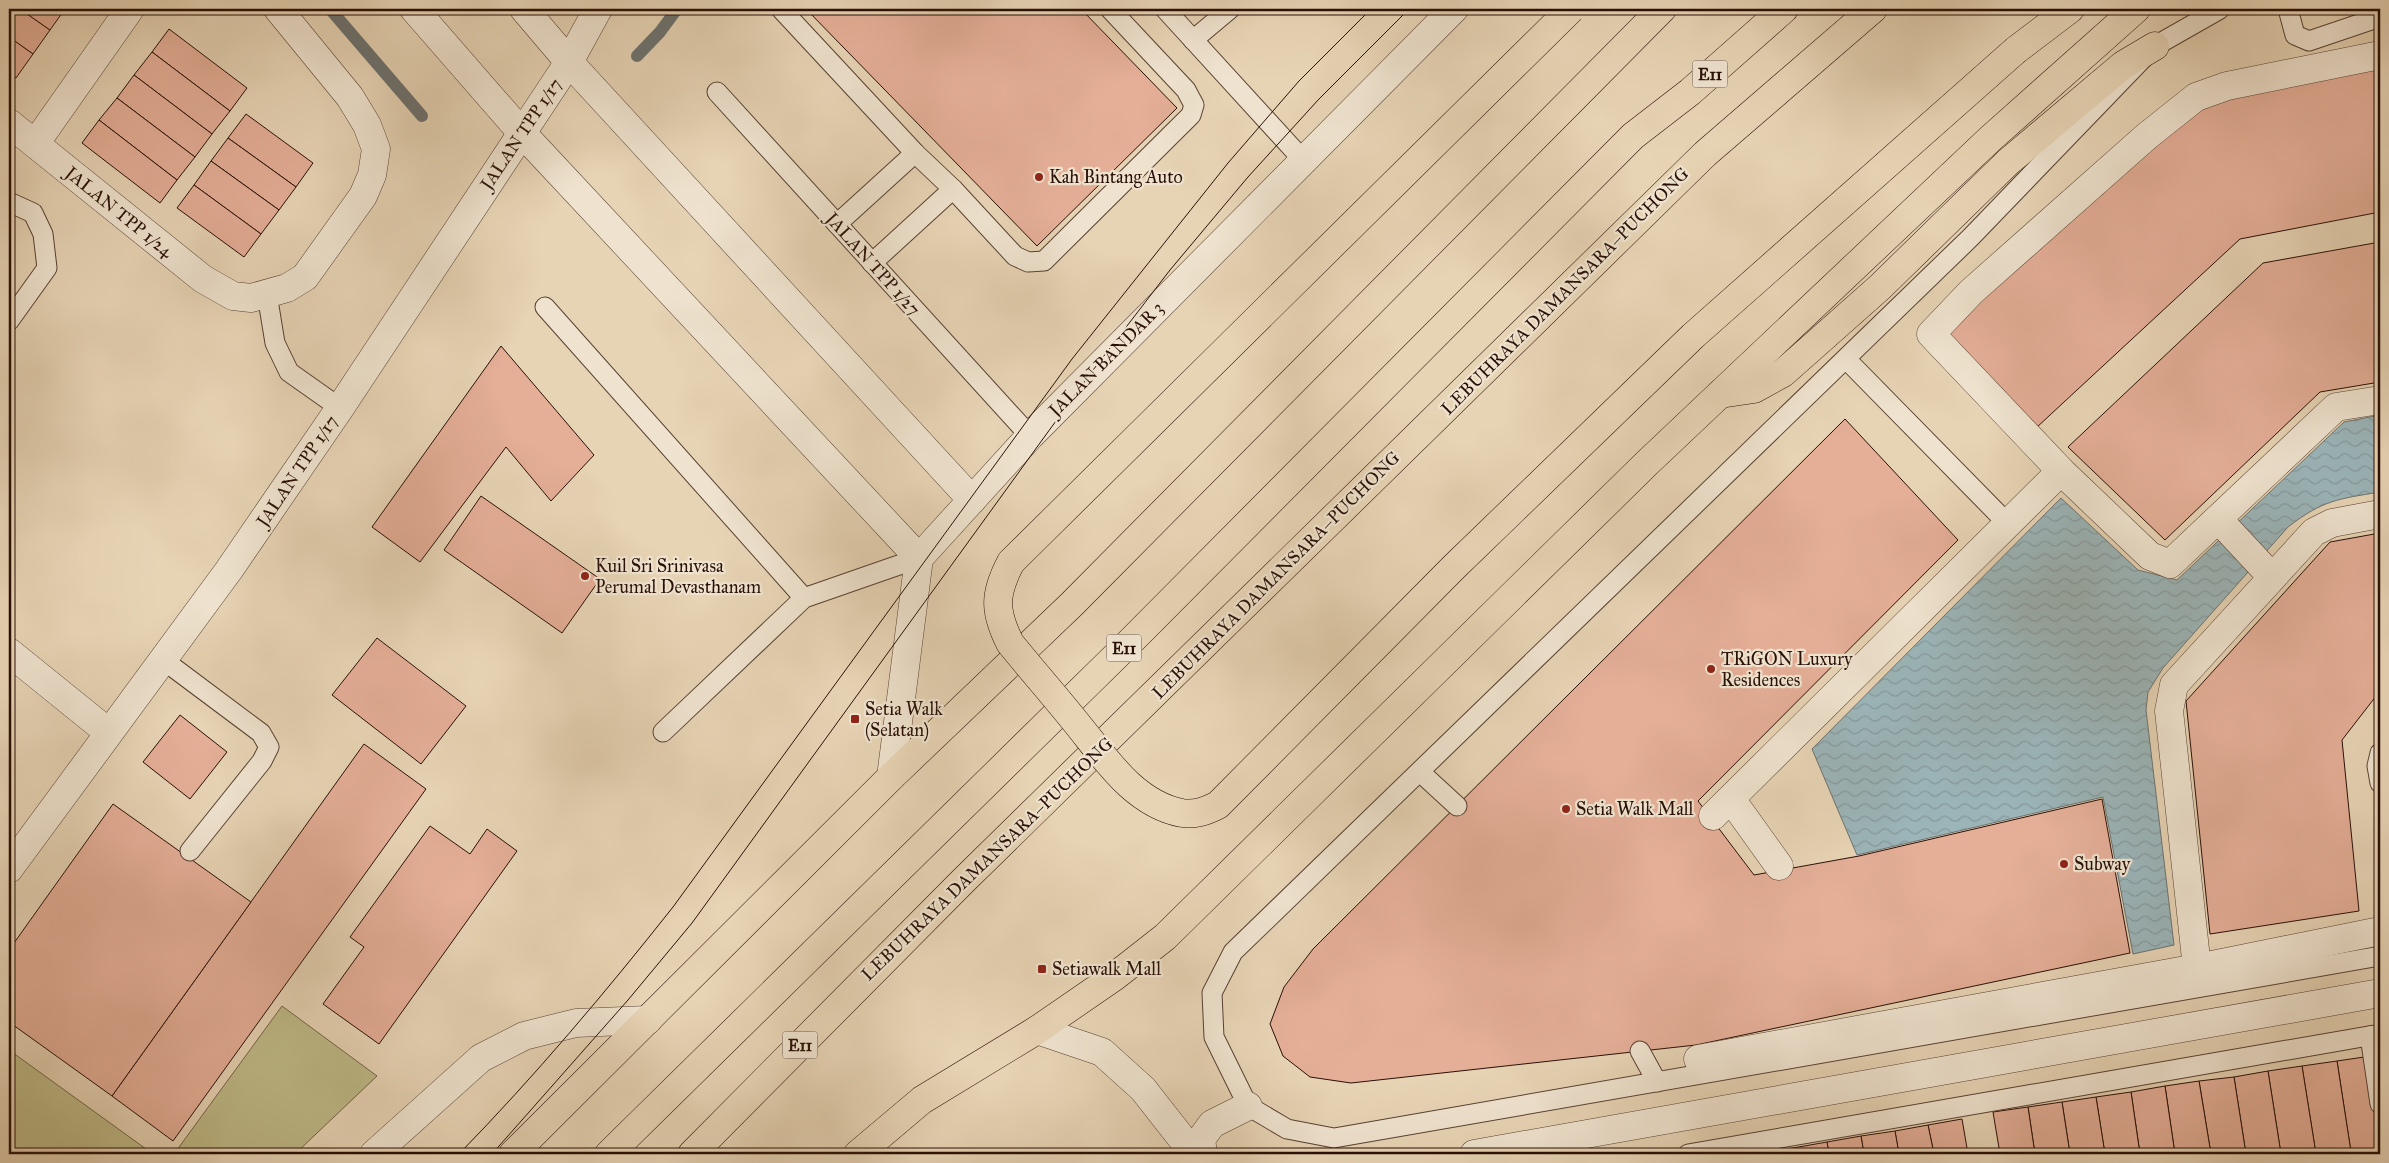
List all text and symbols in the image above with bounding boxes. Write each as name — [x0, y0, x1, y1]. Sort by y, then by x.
road number: E11 — [1692, 61, 1728, 88]
street label: JALAN TPP 1/17 — [474, 74, 567, 196]
street label: JALAN TPP 1/24 — [59, 161, 178, 263]
street label: LEBUHRAYA DAMANSARA–PUCHONG — [1437, 163, 1693, 419]
place label: Kah Bintang Auto — [1049, 166, 1183, 189]
marker: Kah Bintang Auto — [1033, 171, 1045, 183]
street label: JALAN TPP 1/27 — [819, 206, 925, 321]
street label: JALAN BANDAR 3 — [1043, 297, 1169, 423]
street label: JALAN TPP 1/17 — [250, 411, 343, 533]
street label: LEBUHRAYA DAMANSARA–PUCHONG — [1148, 447, 1404, 703]
place label: Kuil Sri Srinivasa Perumal Devasthanam — [595, 555, 761, 598]
marker: Kuil Sri Srinivasa Perumal Devasthanam — [579, 570, 591, 582]
road number: E11 — [1106, 634, 1142, 661]
place label: TRiGON Luxury Residences — [1721, 648, 1853, 691]
marker: TRiGON Luxury Residences — [1705, 663, 1717, 675]
place label: Setia Walk (Selatan) — [865, 698, 943, 742]
marker: Setia Walk (Selatan) — [849, 713, 861, 725]
street label: LEBUHRAYA DAMANSARA–PUCHONG — [857, 733, 1117, 985]
place label: Setia Walk Mall — [1576, 798, 1694, 820]
marker: Setia Walk Mall — [1560, 803, 1572, 815]
place label: Subway — [2074, 853, 2131, 875]
marker: Subway — [2058, 858, 2070, 870]
place label: Setiawalk Mall — [1052, 958, 1161, 980]
marker: Setiawalk Mall — [1036, 963, 1048, 975]
road number: E11 — [782, 1032, 818, 1058]

